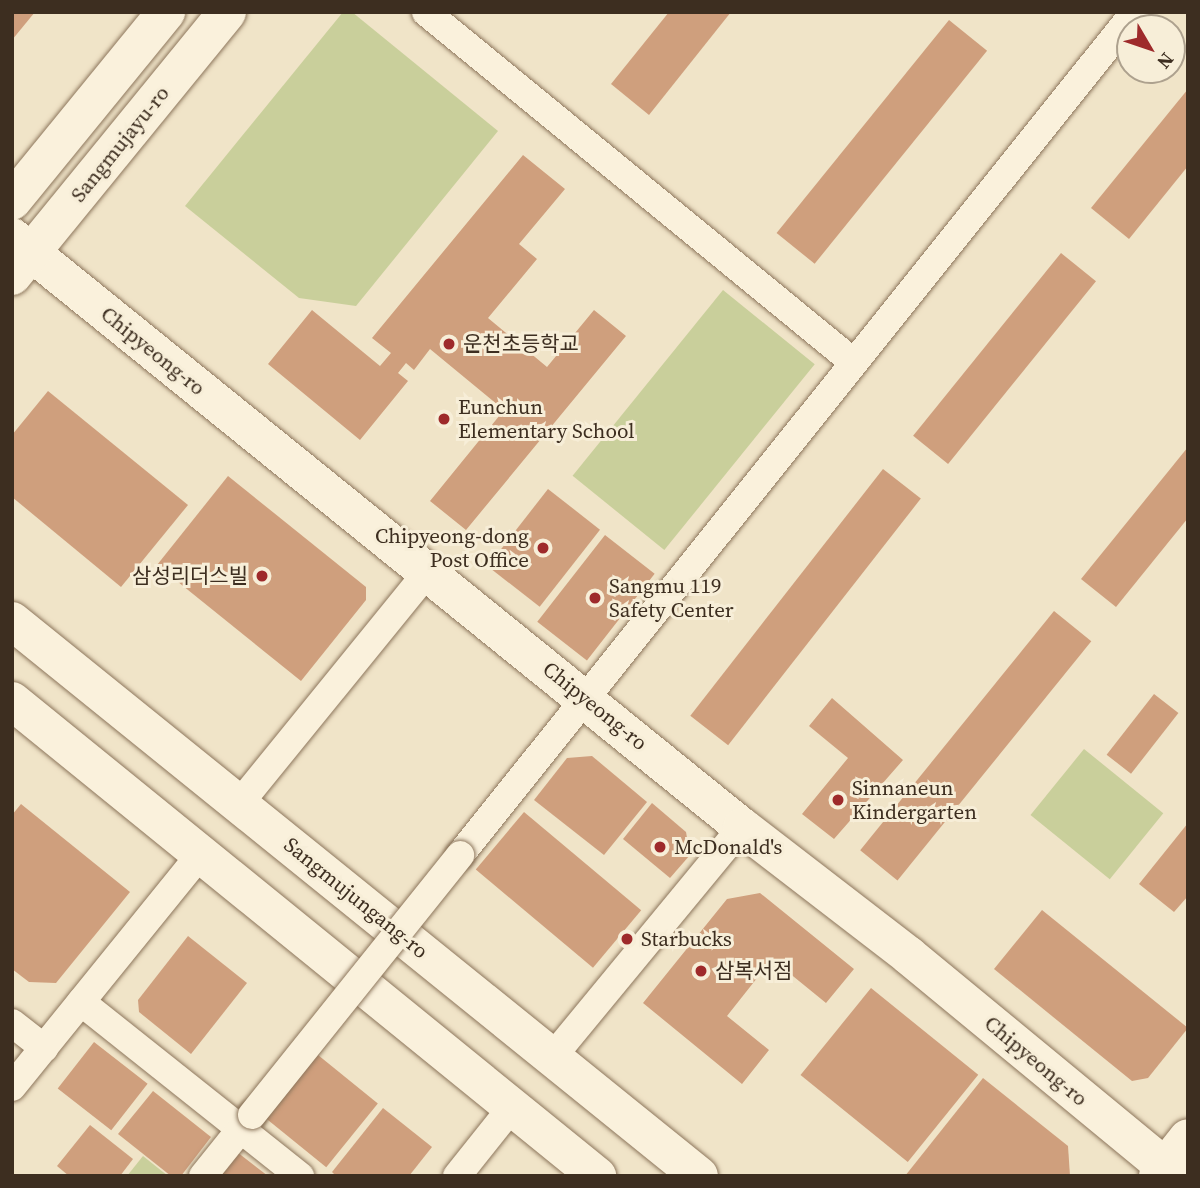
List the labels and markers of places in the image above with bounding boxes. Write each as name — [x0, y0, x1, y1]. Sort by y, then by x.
place label: 운천초등학교 — [463, 331, 579, 357]
marker: 운천초등학교 — [441, 336, 457, 352]
place label: Eunchun Elementary School — [458, 394, 635, 444]
marker: Eunchun Elementary School — [436, 411, 452, 427]
place label: Chipyeong-dong Post Office — [375, 523, 529, 573]
marker: Chipyeong-dong Post Office — [535, 540, 551, 556]
place label: 삼성리더스빌 — [132, 563, 248, 589]
marker: 삼성리더스빌 — [254, 568, 270, 584]
place label: Sangmu 119 Safety Center — [609, 573, 734, 623]
marker: Sangmu 119 Safety Center — [587, 590, 603, 606]
place label: Sinnaneun Kindergarten — [852, 775, 977, 825]
marker: Sinnaneun Kindergarten — [830, 792, 846, 808]
place label: McDonald's — [674, 834, 782, 860]
marker: McDonald's — [652, 839, 668, 855]
place label: Starbucks — [641, 926, 732, 952]
marker: Starbucks — [619, 931, 635, 947]
place label: 삼복서점 — [715, 958, 792, 984]
marker: 삼복서점 — [693, 963, 709, 979]

